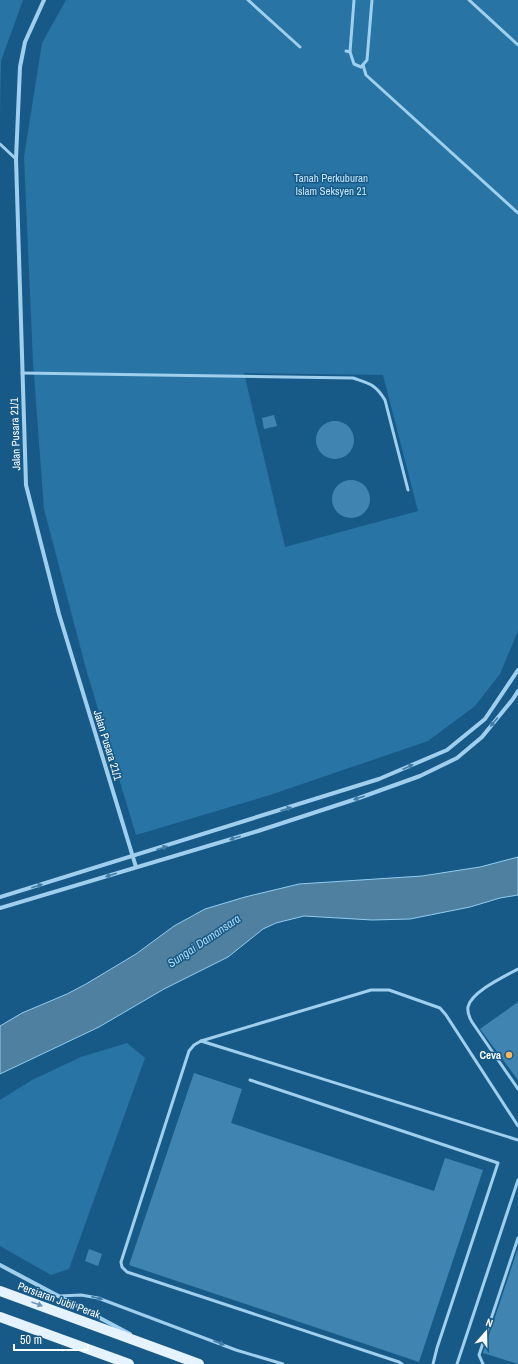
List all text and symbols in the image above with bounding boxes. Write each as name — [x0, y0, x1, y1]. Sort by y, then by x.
park label: Tanah Perkuburan Islam Seksyen 21 — [294, 171, 368, 198]
street label: Jalan Pusara 21/1 — [7, 397, 23, 471]
street label: Jalan Pusara 21/1 — [91, 708, 125, 782]
one-way arrow — [490, 716, 499, 727]
one-way arrow — [403, 763, 415, 769]
one-way arrow — [352, 795, 364, 801]
one-way arrow — [280, 806, 292, 812]
one-way arrow — [229, 835, 241, 841]
one-way arrow — [156, 845, 168, 851]
one-way arrow — [104, 872, 116, 878]
one-way arrow — [32, 883, 44, 889]
water label: Sungai Damansara — [164, 910, 244, 971]
place label: Ceva — [479, 1048, 501, 1062]
marker: Ceva — [504, 1050, 514, 1060]
street label: Persiaran Jubli Perak — [16, 1279, 103, 1322]
one-way arrow — [91, 1296, 103, 1302]
one-way arrow — [31, 1302, 43, 1308]
north arrow — [466, 1312, 506, 1352]
text: N — [484, 1315, 495, 1330]
scale bar — [14, 1326, 88, 1352]
text: 50 m — [20, 1332, 42, 1348]
one-way arrow — [214, 1341, 226, 1347]

